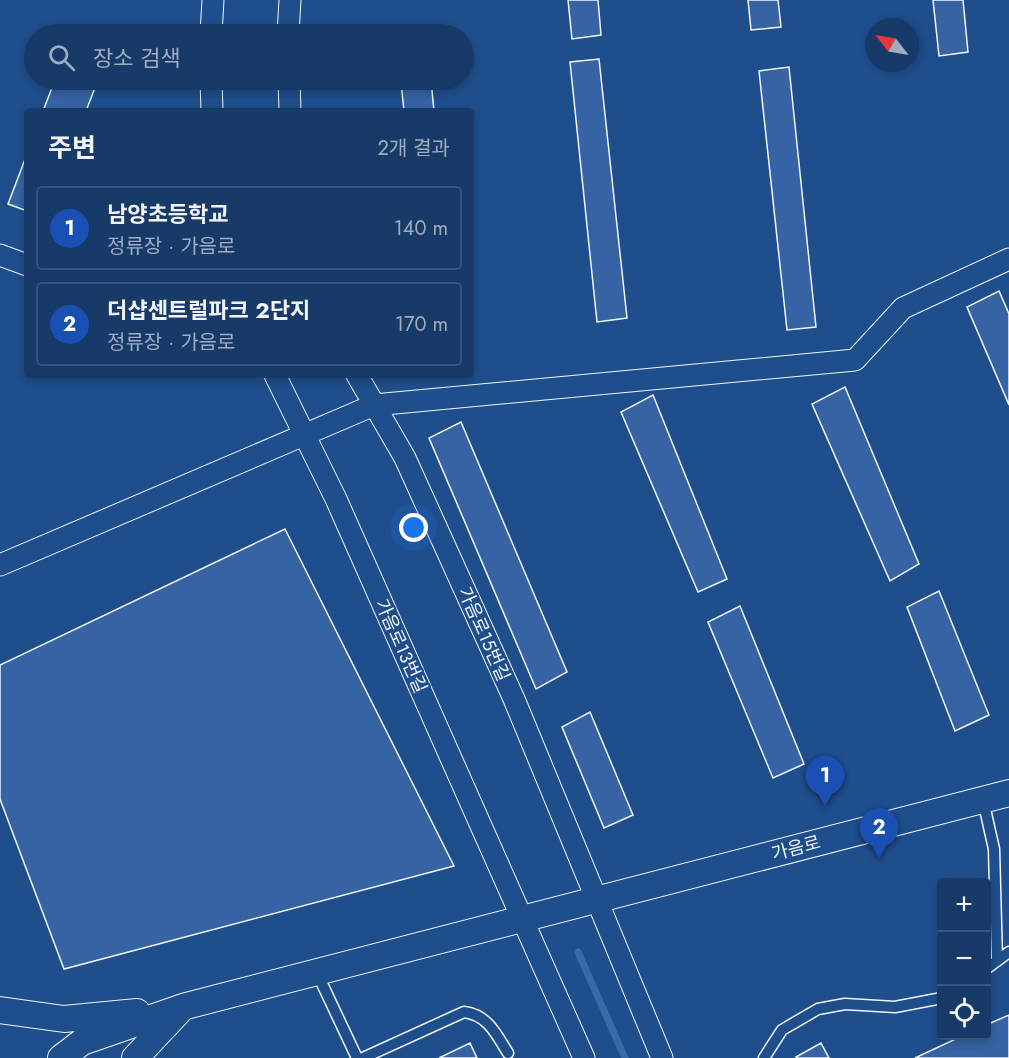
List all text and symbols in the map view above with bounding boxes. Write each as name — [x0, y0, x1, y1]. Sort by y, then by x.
north arrow — [865, 18, 919, 72]
search box — [24, 24, 474, 90]
icon: search — [45, 41, 78, 74]
text: 장소 검색 — [93, 42, 181, 74]
text: 주변 — [48, 129, 96, 167]
text: 2개 결과 — [377, 134, 450, 163]
text: 남양초등학교 — [107, 198, 228, 230]
text: 1 — [64, 214, 75, 243]
text: 140 m — [394, 214, 448, 243]
text: 정류장 · 가음로 — [107, 232, 235, 261]
text: 더샵센트럴파크 2단지 — [107, 294, 310, 326]
text: 2 — [63, 310, 76, 339]
text: 170 m — [395, 310, 448, 339]
text: 정류장 · 가음로 — [107, 328, 235, 357]
your location — [399, 513, 428, 542]
street label: 가음로15번길 — [452, 583, 516, 685]
street label: 가음로13번길 — [369, 595, 433, 697]
pin: 1 — [806, 756, 844, 806]
pin: 2 — [860, 808, 898, 858]
street label: 가음로 — [769, 829, 823, 867]
map controls — [937, 878, 991, 1040]
button: + — [937, 878, 991, 932]
button: − — [937, 932, 991, 986]
button: locate — [937, 986, 991, 1040]

